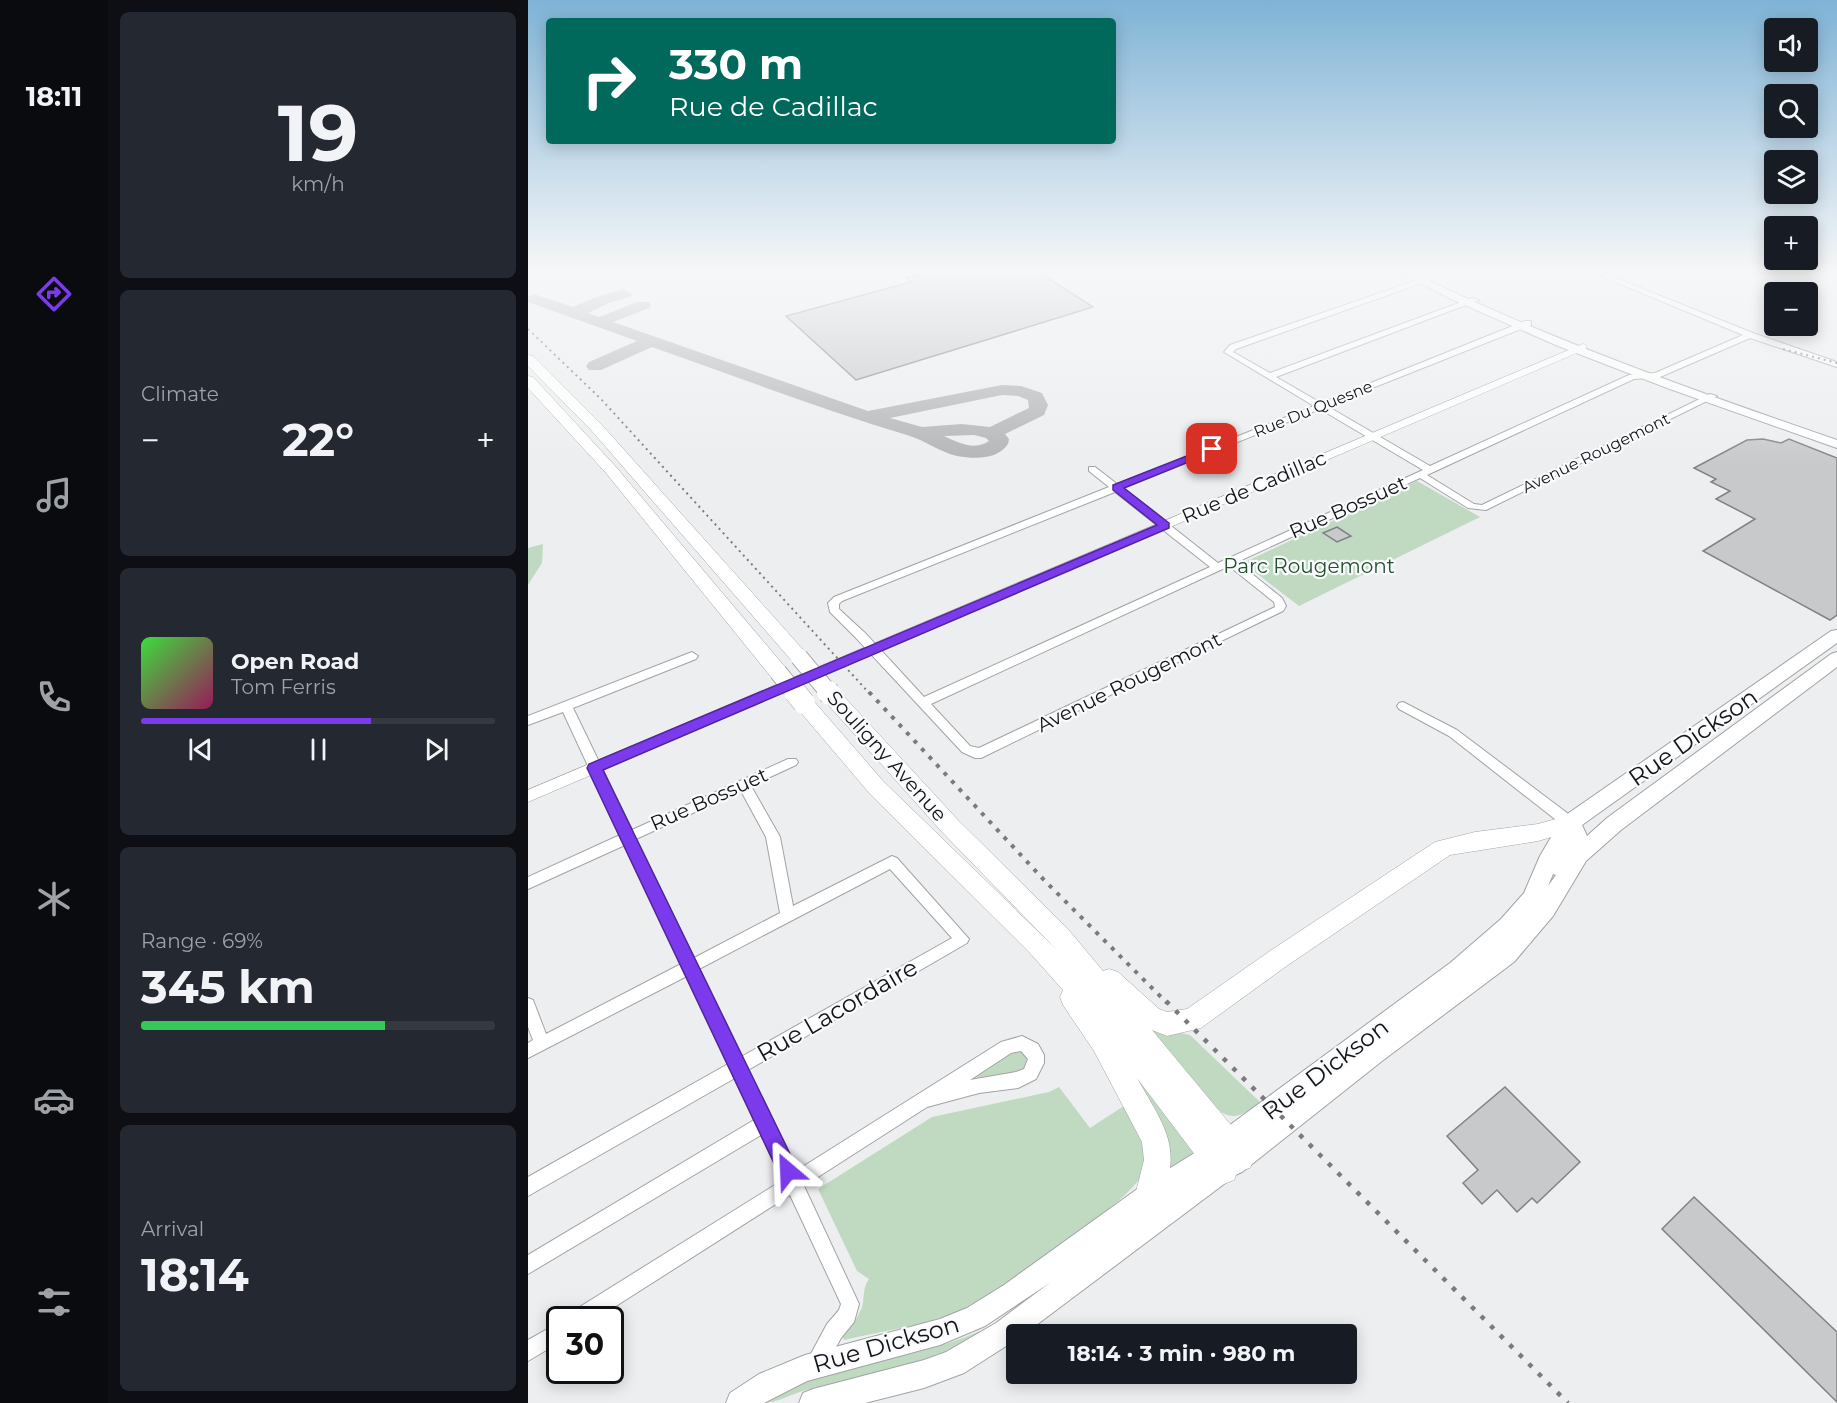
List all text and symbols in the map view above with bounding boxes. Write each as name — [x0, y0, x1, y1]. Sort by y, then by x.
map controls — [1764, 18, 1818, 336]
button: sound — [1764, 18, 1818, 72]
text: 330 m — [669, 38, 803, 90]
icon: right — [570, 42, 648, 120]
text: 18:11 — [26, 80, 82, 113]
button: search — [1764, 84, 1818, 138]
text: 19 — [278, 85, 358, 181]
text: Rue de Cadillac — [669, 90, 878, 123]
button: layers — [1764, 150, 1818, 204]
text: km/h — [291, 172, 345, 196]
button: + — [1764, 216, 1818, 270]
icon: directions — [33, 273, 75, 315]
button: − — [1764, 282, 1818, 336]
street label: Rue Du Quesne — [1251, 377, 1375, 441]
text: Climate — [141, 382, 219, 406]
street label: Avenue Rougemont — [1519, 409, 1673, 497]
text: 22° — [282, 412, 354, 467]
text: − — [141, 420, 160, 460]
text: + — [476, 420, 495, 460]
pin — [1186, 423, 1237, 474]
icon: arrive — [1195, 432, 1228, 465]
street label: Rue de Cadillac — [1178, 446, 1330, 528]
street label: Rue Bossuet — [1286, 470, 1410, 544]
icon: music — [33, 474, 75, 516]
park label: Parc Rougemont — [1223, 554, 1395, 578]
street label: Avenue Rougemont — [1033, 627, 1225, 737]
text: Open Road — [231, 648, 359, 675]
text: Tom Ferris — [231, 675, 336, 699]
icon: phone — [33, 676, 75, 718]
street label: Rue Dickson — [1623, 682, 1763, 792]
street label: Souligny Avenue — [822, 686, 952, 826]
icon: previous — [184, 733, 217, 766]
icon: pause — [302, 733, 335, 766]
icon: next — [420, 733, 453, 766]
street label: Rue Bossuet — [647, 762, 771, 836]
icon: climate — [33, 878, 75, 920]
text: Range · 69% — [141, 929, 263, 953]
street label: Rue Lacordaire — [751, 952, 923, 1068]
text: 345 km — [141, 959, 315, 1014]
street label: Rue Dickson — [1256, 1012, 1394, 1126]
icon: car — [33, 1079, 75, 1121]
position arrow — [756, 1139, 820, 1203]
text: Arrival — [141, 1217, 204, 1241]
text: 18:14 — [141, 1247, 249, 1302]
icon: filters — [33, 1281, 75, 1323]
speed limit sign: 30 — [546, 1306, 624, 1384]
street label: Rue Dickson — [810, 1309, 962, 1379]
text: 18:14 · 3 min · 980 m — [1068, 1340, 1295, 1367]

